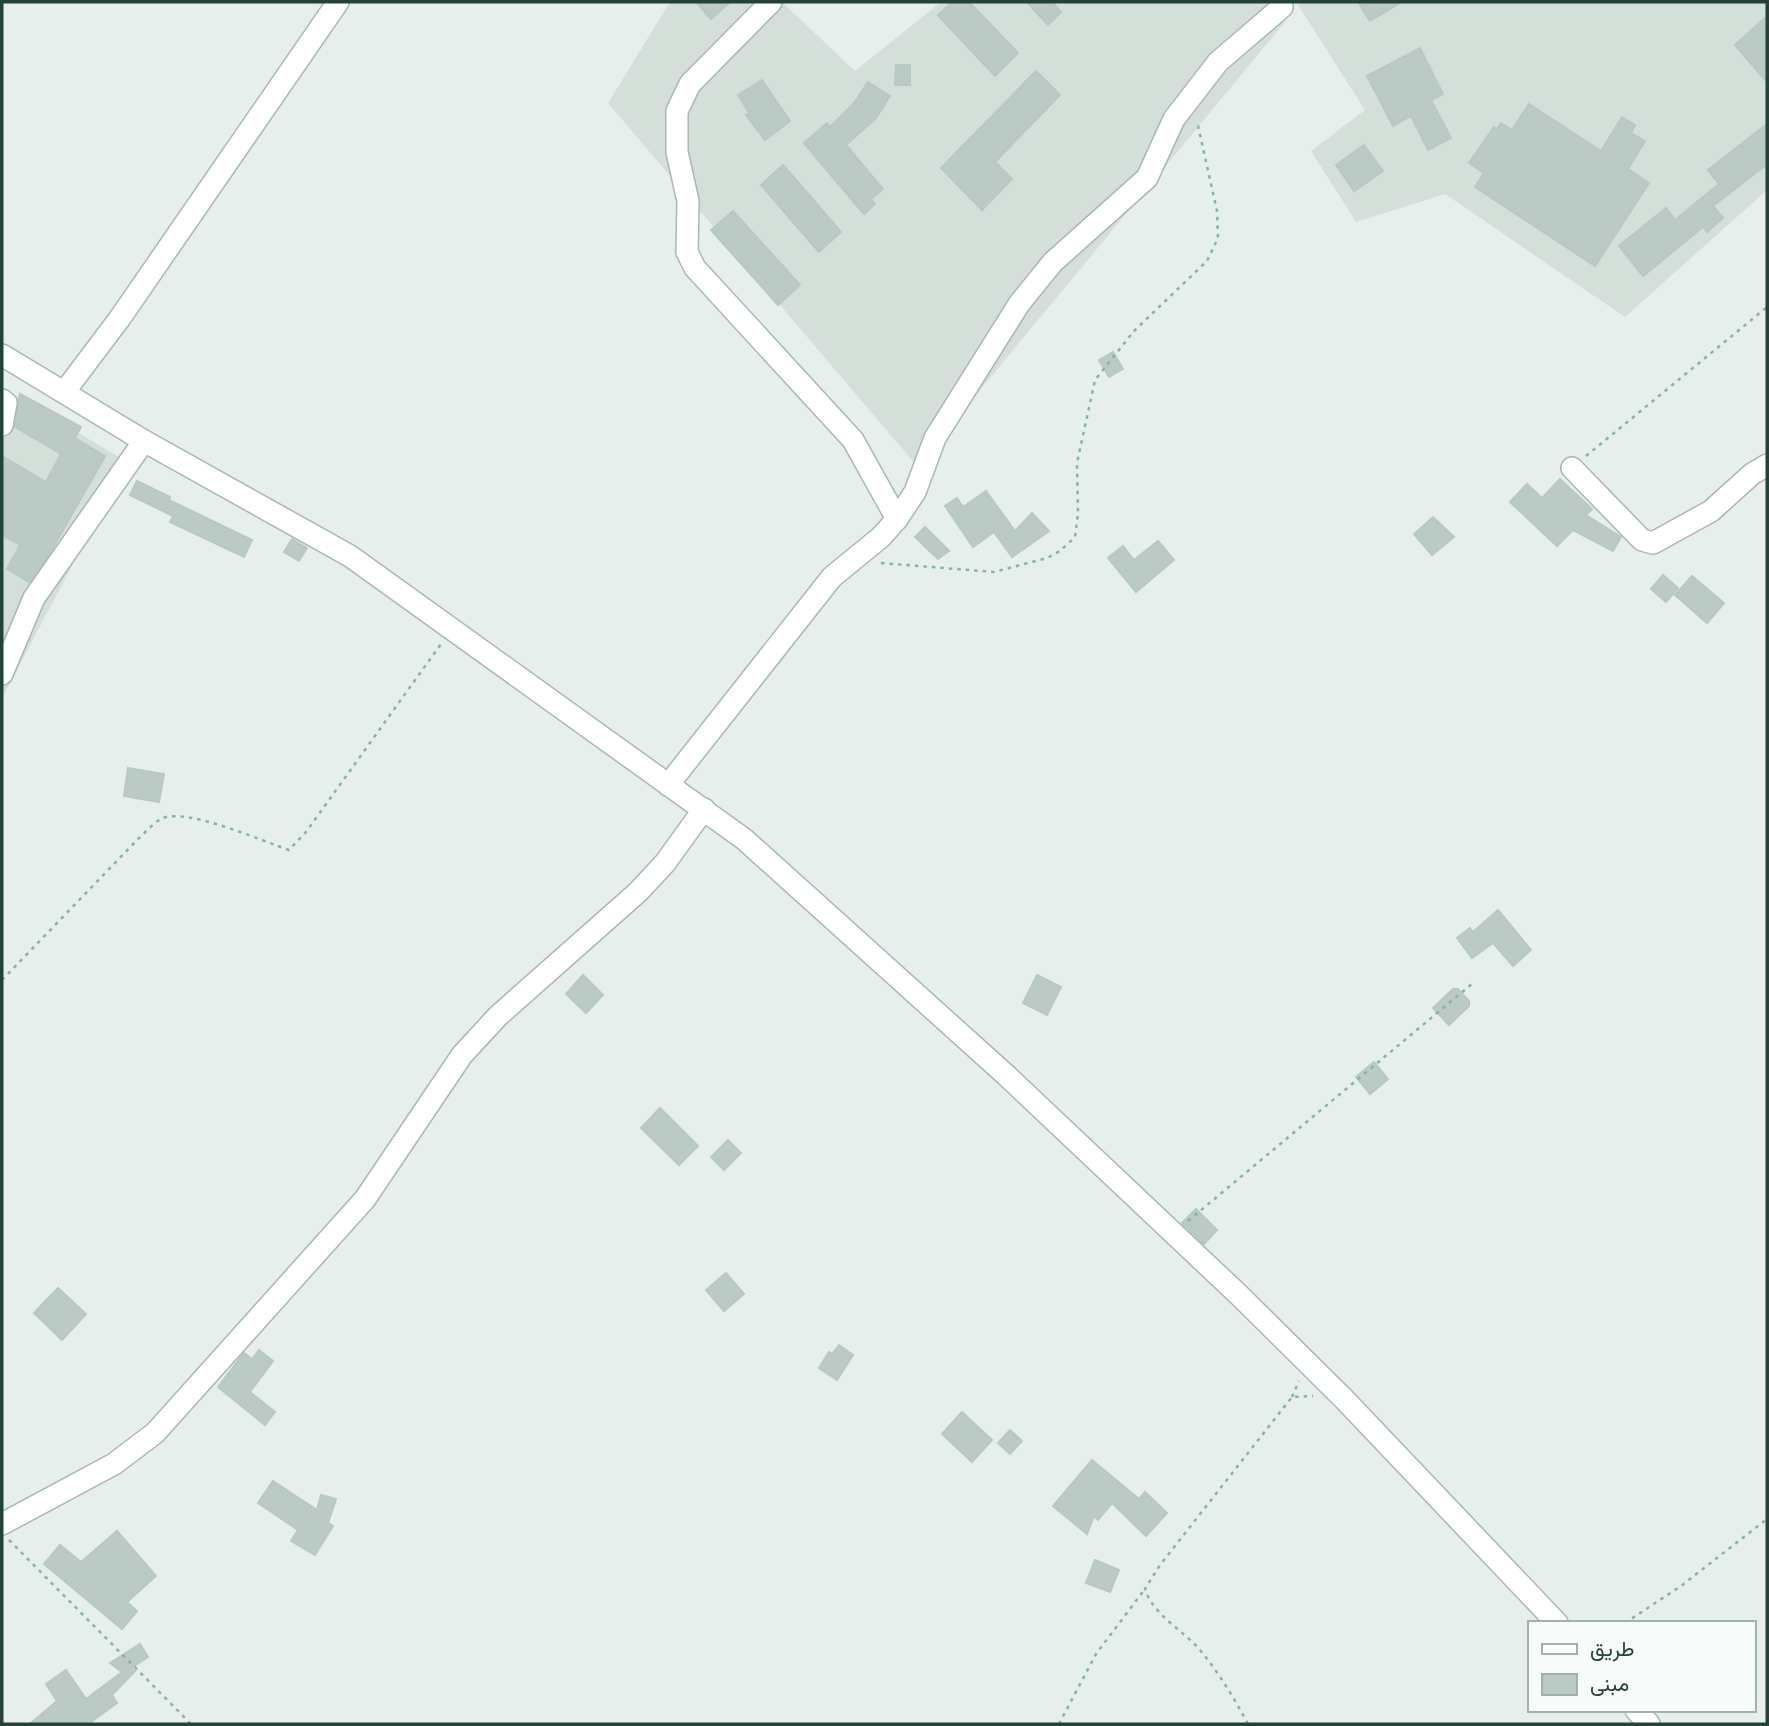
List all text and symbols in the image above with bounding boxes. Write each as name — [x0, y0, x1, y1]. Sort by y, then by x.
legend — [1528, 1621, 1755, 1712]
text: طريق — [1590, 1635, 1635, 1662]
text: مبنى — [1590, 1670, 1629, 1696]

